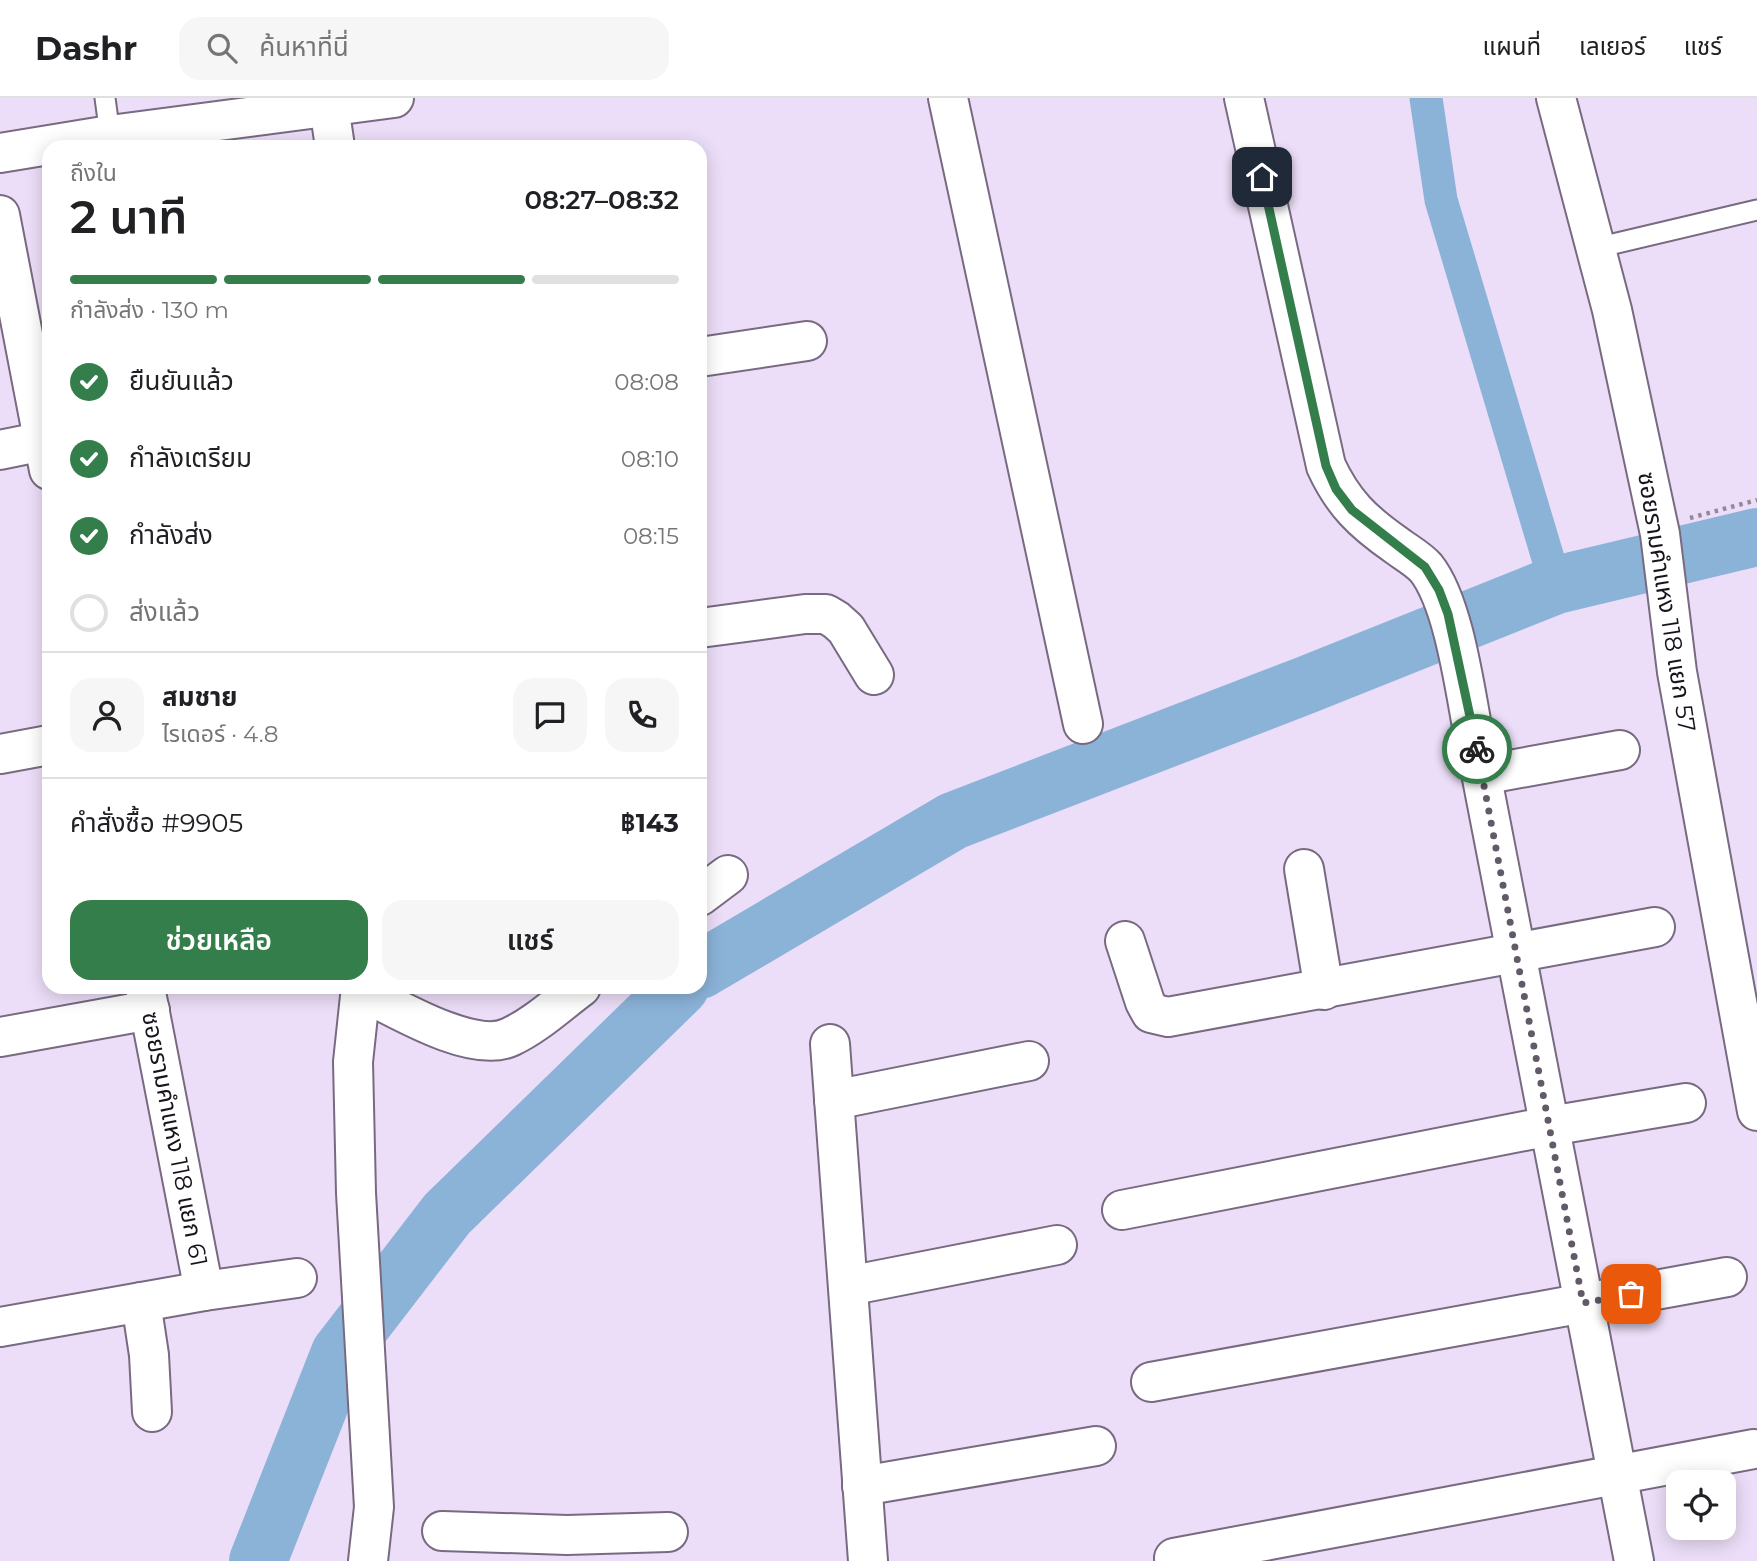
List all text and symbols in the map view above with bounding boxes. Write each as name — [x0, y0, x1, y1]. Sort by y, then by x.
search box — [179, 17, 669, 80]
text: Dashr — [35, 28, 137, 68]
icon: search — [203, 29, 241, 67]
text: ค้นหาที่นี่ — [259, 31, 349, 63]
text: แผนที่ — [1483, 32, 1541, 61]
text: เลเยอร์ — [1579, 32, 1646, 61]
text: แชร์ — [1684, 32, 1722, 61]
pin — [1232, 147, 1292, 207]
icon: home — [1243, 158, 1281, 196]
text: ถึงใน — [70, 159, 117, 187]
text: 08:27–08:32 — [525, 184, 679, 216]
text: 2 นาที — [70, 188, 187, 245]
text: กำลังส่ง · 130 m — [70, 296, 229, 324]
icon: check — [70, 363, 108, 401]
text: ยืนยันแล้ว — [129, 365, 234, 397]
text: 08:08 — [614, 368, 679, 396]
icon: check — [70, 440, 108, 478]
text: กำลังเตรียม — [129, 442, 252, 474]
text: 08:10 — [621, 445, 679, 473]
street label: ซอยรามคำแหง 118 แยก 57 — [1632, 470, 1702, 734]
icon: check — [70, 517, 108, 555]
text: กำลังส่ง — [129, 519, 213, 551]
text: 08:15 — [623, 522, 679, 550]
text: ส่งแล้ว — [129, 596, 200, 628]
button: person — [70, 678, 144, 752]
button: chat — [513, 678, 587, 752]
button: phone — [605, 678, 679, 752]
text: สมชาย — [162, 681, 238, 713]
courier — [1442, 714, 1512, 784]
text: ไรเดอร์ · 4.8 — [162, 720, 278, 748]
icon: bike — [1458, 730, 1496, 768]
text: คำสั่งซื้อ #9905 — [70, 807, 243, 839]
text: ฿143 — [621, 807, 679, 839]
button: ช่วยเหลือ — [70, 900, 368, 980]
button: แชร์ — [382, 900, 679, 980]
street label: ซอยรามคำแหง 118 แยก 61 — [136, 1009, 214, 1269]
pin — [1601, 1264, 1661, 1324]
icon: bag — [1612, 1275, 1650, 1313]
map controls — [1666, 1470, 1736, 1540]
button: locate — [1666, 1470, 1736, 1540]

